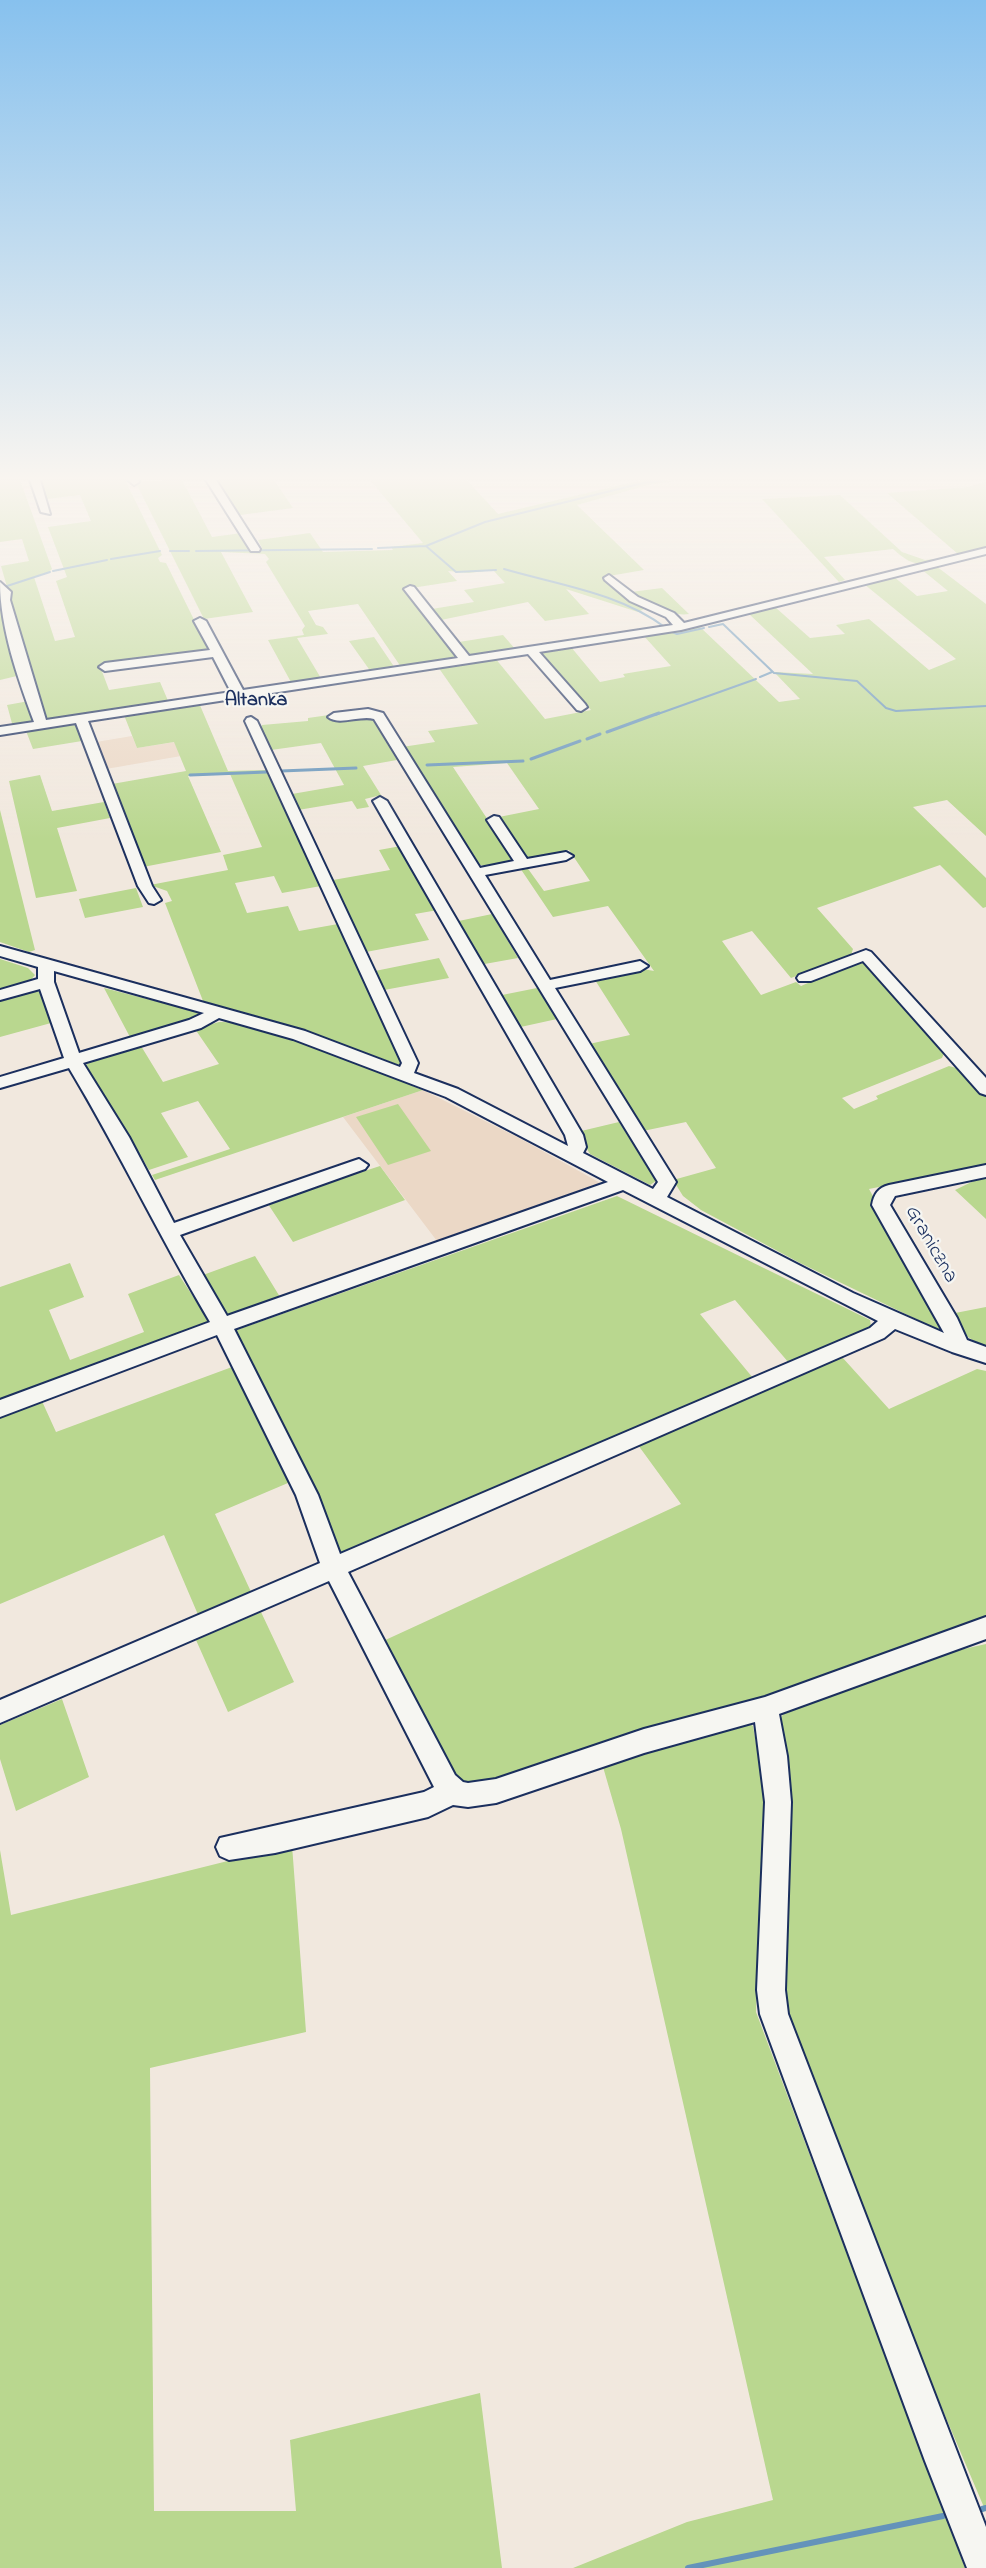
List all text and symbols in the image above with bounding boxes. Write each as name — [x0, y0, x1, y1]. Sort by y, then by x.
district label: Altanka — [225, 690, 287, 714]
street label: Graniczna — [898, 1202, 962, 1288]

